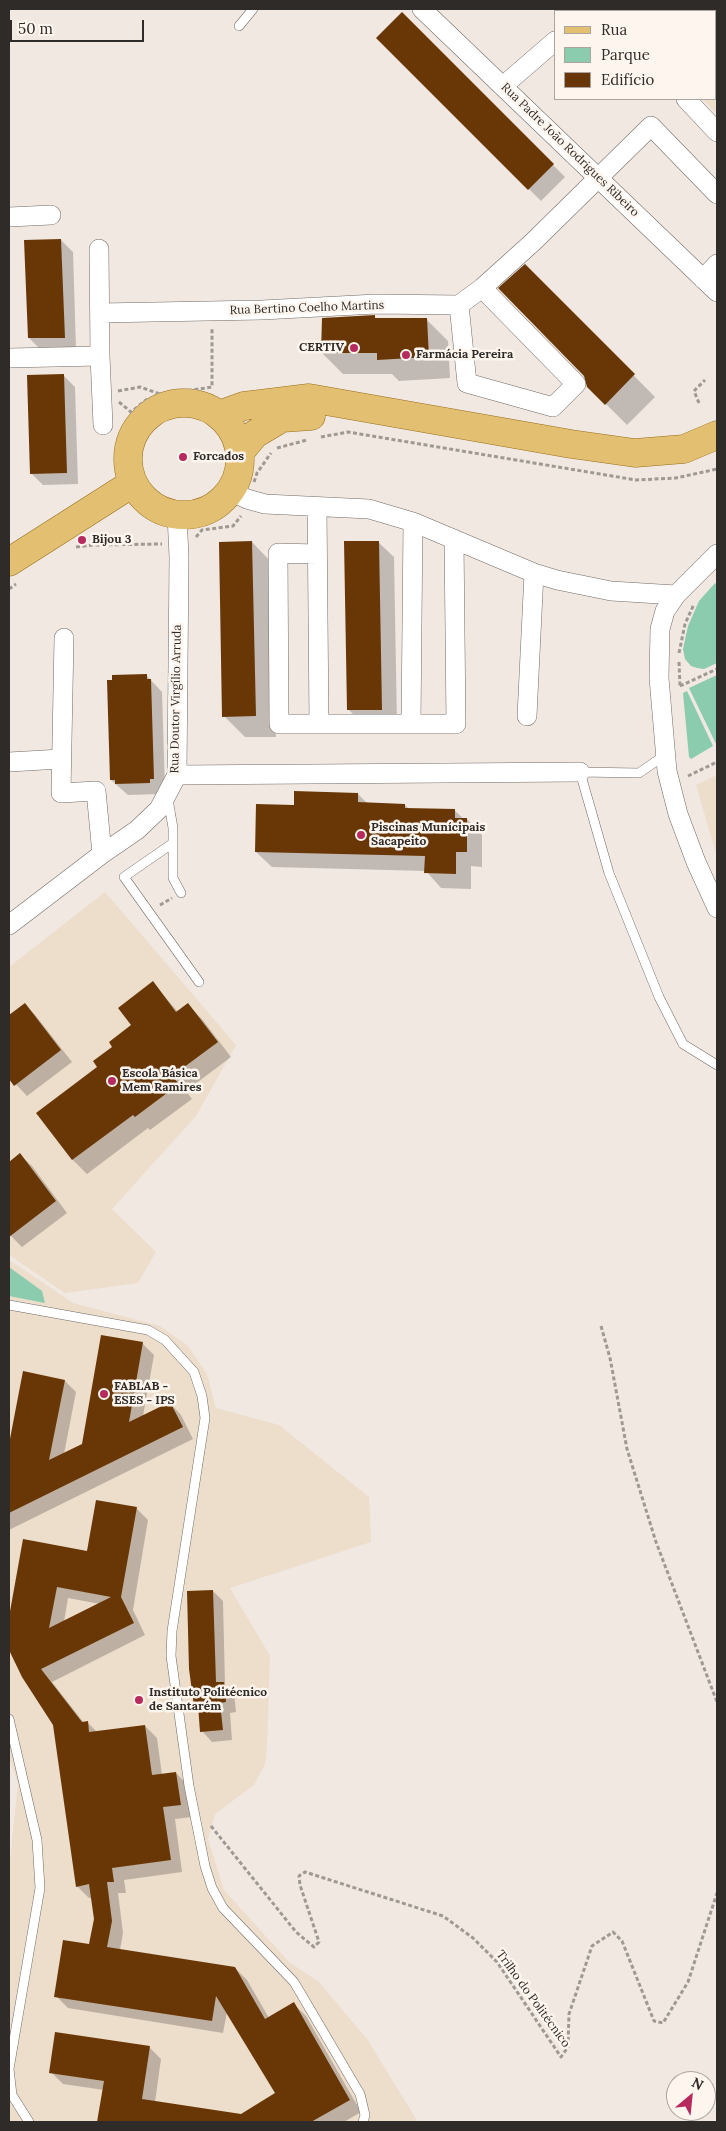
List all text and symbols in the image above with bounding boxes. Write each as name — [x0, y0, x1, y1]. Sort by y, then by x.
scale bar — [12, 10, 146, 42]
legend — [554, 10, 716, 100]
text: 50 m — [18, 19, 53, 38]
text: Rua — [601, 20, 627, 39]
text: Parque — [601, 45, 650, 64]
text: Edifício — [601, 70, 654, 89]
street label: Rua Padre João Rodrigues Ribeiro — [498, 80, 642, 220]
street label: Rua Bertino Coelho Martins — [229, 298, 385, 318]
place label: CERTIV — [299, 341, 344, 355]
marker: CERTIV — [348, 342, 360, 354]
place label: Farmácia Pereira — [416, 348, 513, 362]
marker: Farmácia Pereira — [400, 349, 412, 361]
place label: Forcados — [193, 450, 244, 464]
marker: Forcados — [177, 451, 189, 463]
place label: Bijou 3 — [92, 533, 131, 547]
marker: Bijou 3 — [76, 534, 88, 546]
street label: Rua Doutor Virgílio Arruda — [168, 624, 184, 774]
place label: Piscinas Munícipais Sacapeito — [371, 821, 485, 849]
marker: Piscinas Munícipais Sacapeito — [355, 829, 367, 841]
place label: Escola Básica Mem Ramires — [122, 1067, 201, 1095]
marker: Escola Básica Mem Ramires — [106, 1075, 118, 1087]
place label: FABLAB - ESES - IPS — [114, 1380, 175, 1408]
marker: FABLAB - ESES - IPS — [98, 1388, 110, 1400]
place label: Instituto Politécnico de Santarém — [149, 1686, 267, 1714]
marker: Instituto Politécnico de Santarém — [133, 1694, 145, 1706]
street label: Trilho do Politécnico — [493, 1948, 573, 2050]
north arrow — [666, 2071, 716, 2121]
text: N — [689, 2073, 707, 2094]

